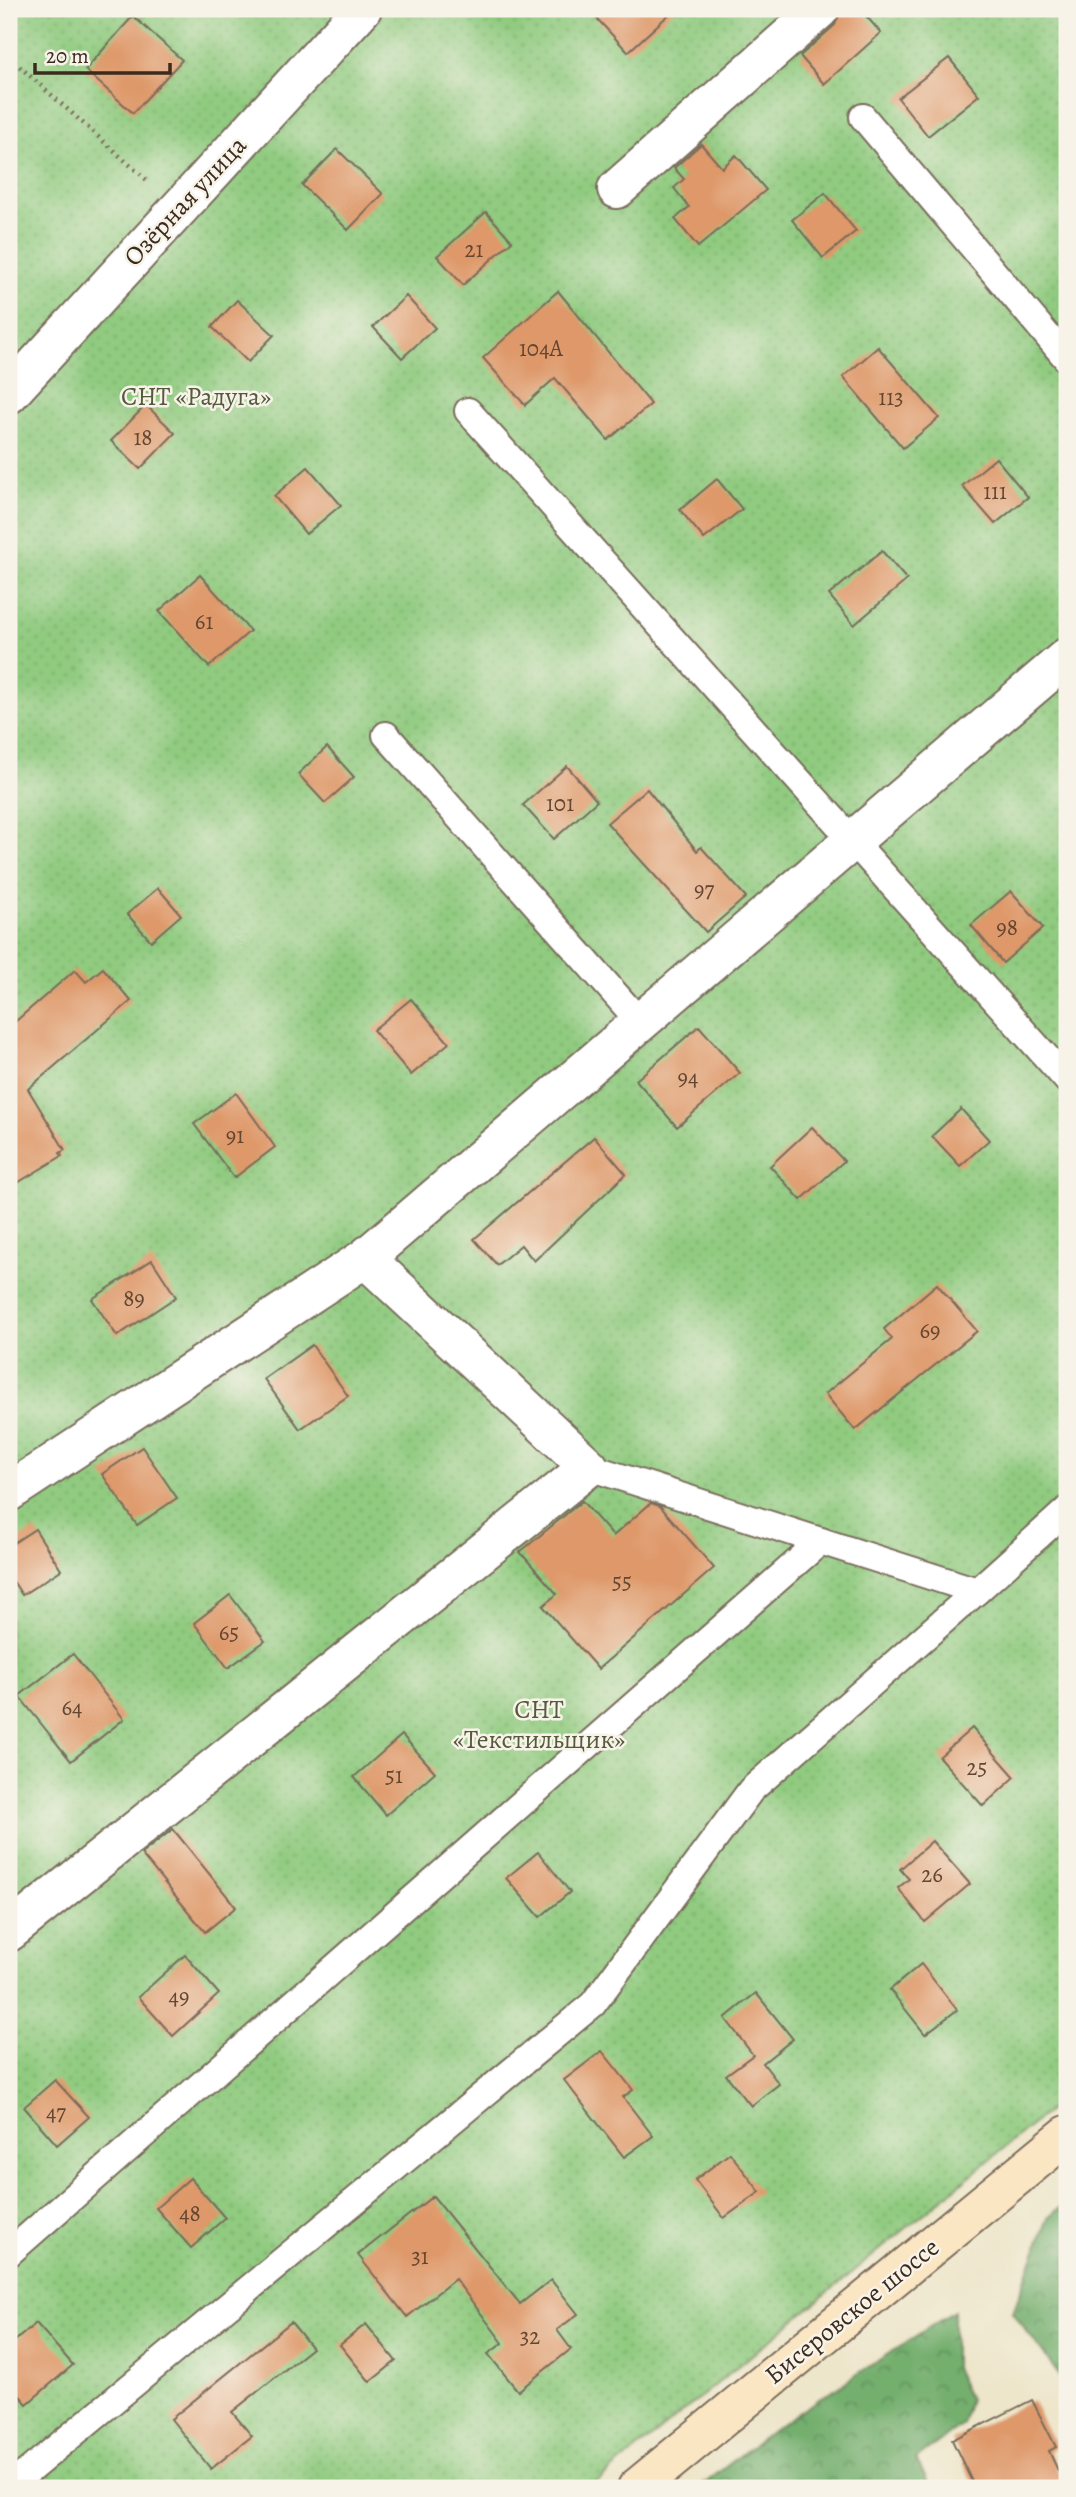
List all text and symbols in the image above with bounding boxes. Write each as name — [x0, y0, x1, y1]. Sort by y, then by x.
scale bar — [35, 32, 170, 76]
text: 20 m — [46, 42, 89, 70]
street label: Озёрная улица — [116, 128, 254, 274]
house number: 21 — [465, 234, 484, 265]
house number: 104А — [519, 333, 564, 364]
park label: СНТ «Радуга» — [121, 379, 271, 414]
house number: 113 — [878, 382, 904, 413]
house number: 18 — [133, 422, 153, 453]
house number: 111 — [983, 476, 1007, 507]
house number: 61 — [195, 606, 213, 637]
house number: 101 — [546, 788, 574, 819]
house number: 97 — [694, 874, 714, 905]
house number: 98 — [996, 912, 1018, 943]
house number: 94 — [678, 1062, 698, 1093]
house number: 91 — [226, 1120, 244, 1151]
house number: 89 — [123, 1283, 145, 1314]
house number: 69 — [919, 1315, 941, 1346]
house number: 55 — [612, 1566, 632, 1597]
house number: 65 — [219, 1617, 239, 1648]
house number: 64 — [61, 1692, 83, 1723]
park label: СНТ «Текстильщик» — [453, 1692, 625, 1757]
house number: 25 — [967, 1752, 987, 1783]
house number: 51 — [385, 1760, 403, 1791]
house number: 26 — [921, 1859, 943, 1890]
house number: 49 — [169, 1981, 189, 2012]
house number: 47 — [46, 2097, 66, 2128]
house number: 48 — [179, 2198, 201, 2229]
street label: Бисеровское шоссе — [757, 2230, 947, 2392]
house number: 31 — [411, 2241, 429, 2272]
house number: 32 — [520, 2321, 540, 2352]

